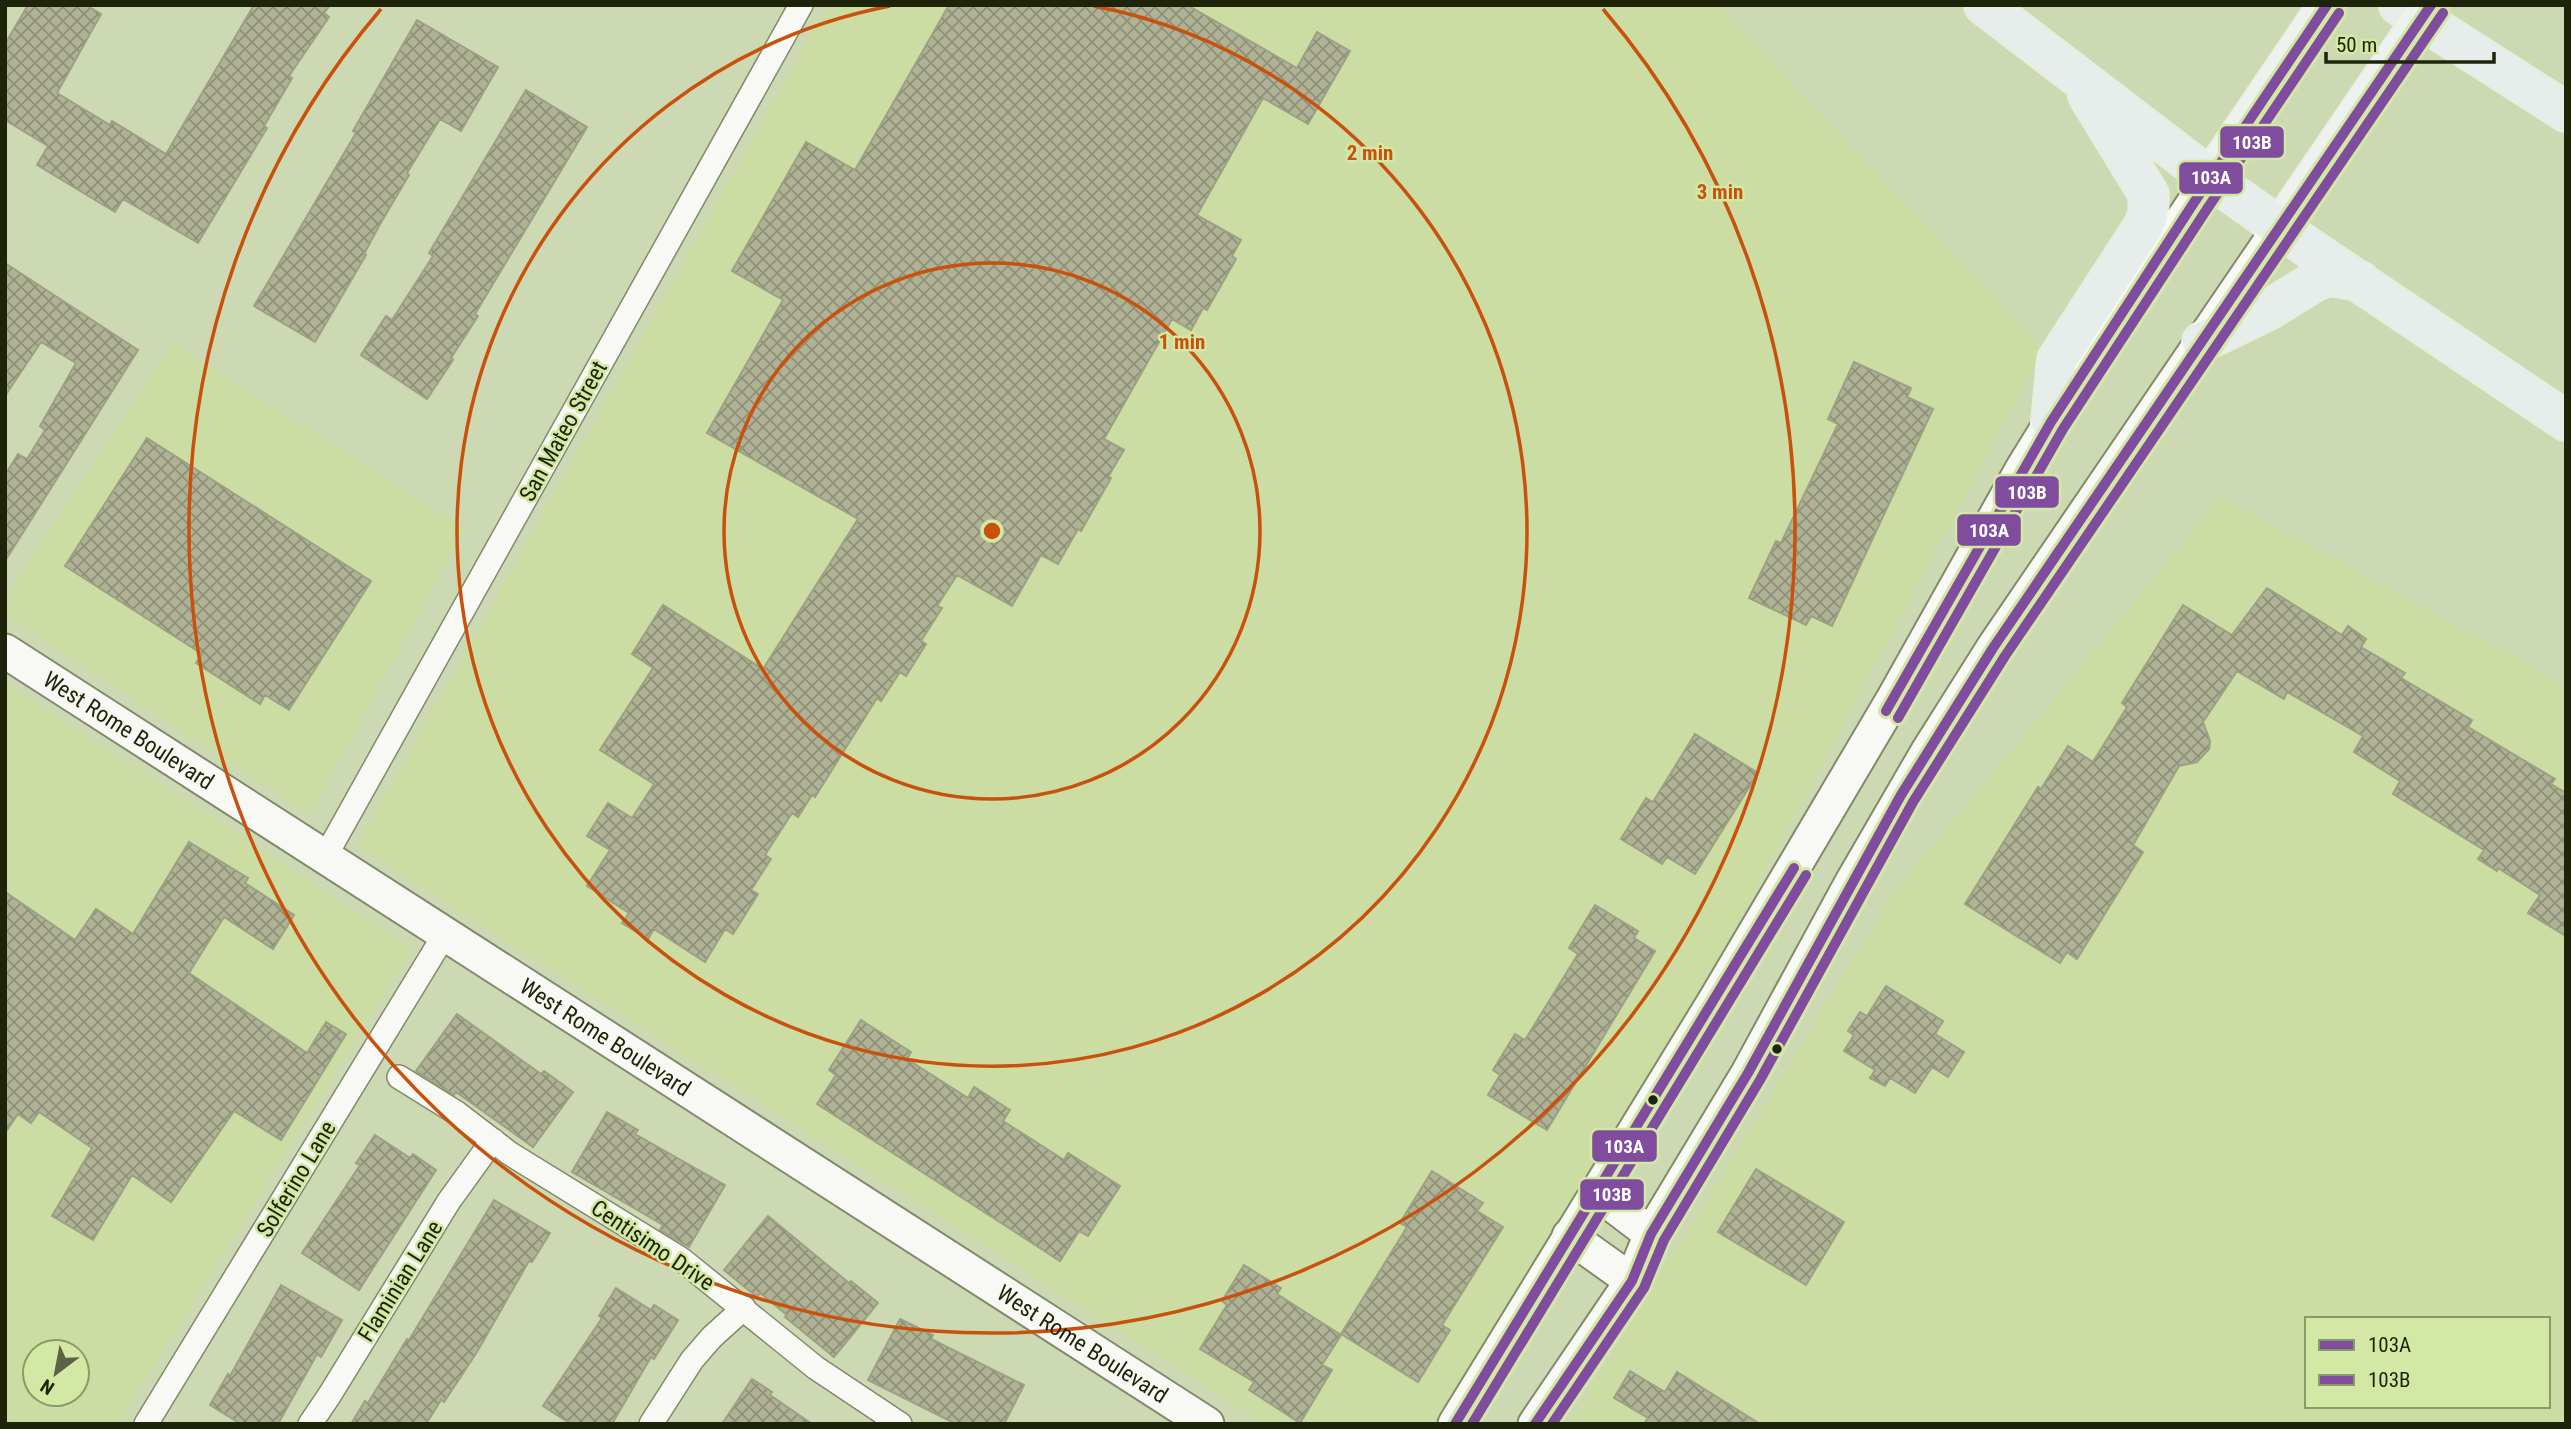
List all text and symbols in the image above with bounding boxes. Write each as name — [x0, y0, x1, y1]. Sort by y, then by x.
scale bar — [2326, 21, 2494, 65]
text: 50 m — [2336, 33, 2377, 57]
line badge: 103B — [2219, 125, 2285, 159]
text: 103B — [2232, 131, 2272, 154]
text: 2 min — [1347, 141, 1393, 165]
line badge: 103A — [2178, 161, 2244, 195]
text: 103A — [2191, 166, 2232, 189]
text: 3 min — [1697, 180, 1743, 204]
text: 1 min — [1159, 330, 1205, 354]
street label: San Mateo Street — [514, 356, 613, 506]
line badge: 103B — [1994, 475, 2060, 509]
text: 103B — [2007, 481, 2047, 504]
line badge: 103A — [1956, 513, 2022, 547]
centre of rings — [980, 519, 1004, 543]
text: 103A — [1969, 519, 2010, 542]
street label: West Rome Boulevard — [38, 666, 219, 796]
street label: West Rome Boulevard — [515, 973, 696, 1102]
unlabelled marker — [1770, 1042, 1784, 1056]
unlabelled marker — [1646, 1093, 1660, 1107]
street label: Solferino Lane — [251, 1116, 342, 1242]
line badge: 103A — [1591, 1129, 1658, 1163]
text: 103A — [1604, 1135, 1645, 1158]
line badge: 103B — [1579, 1178, 1645, 1211]
text: 103B — [1592, 1183, 1632, 1206]
street label: Centisimo Drive — [586, 1194, 719, 1297]
street label: Flaminian Lane — [352, 1216, 448, 1347]
street label: West Rome Boulevard — [992, 1279, 1173, 1409]
legend — [2305, 1317, 2550, 1408]
text: 103A — [2368, 1333, 2411, 1357]
north arrow — [21, 1338, 91, 1408]
text: 103B — [2368, 1368, 2411, 1392]
text: N — [36, 1374, 58, 1400]

